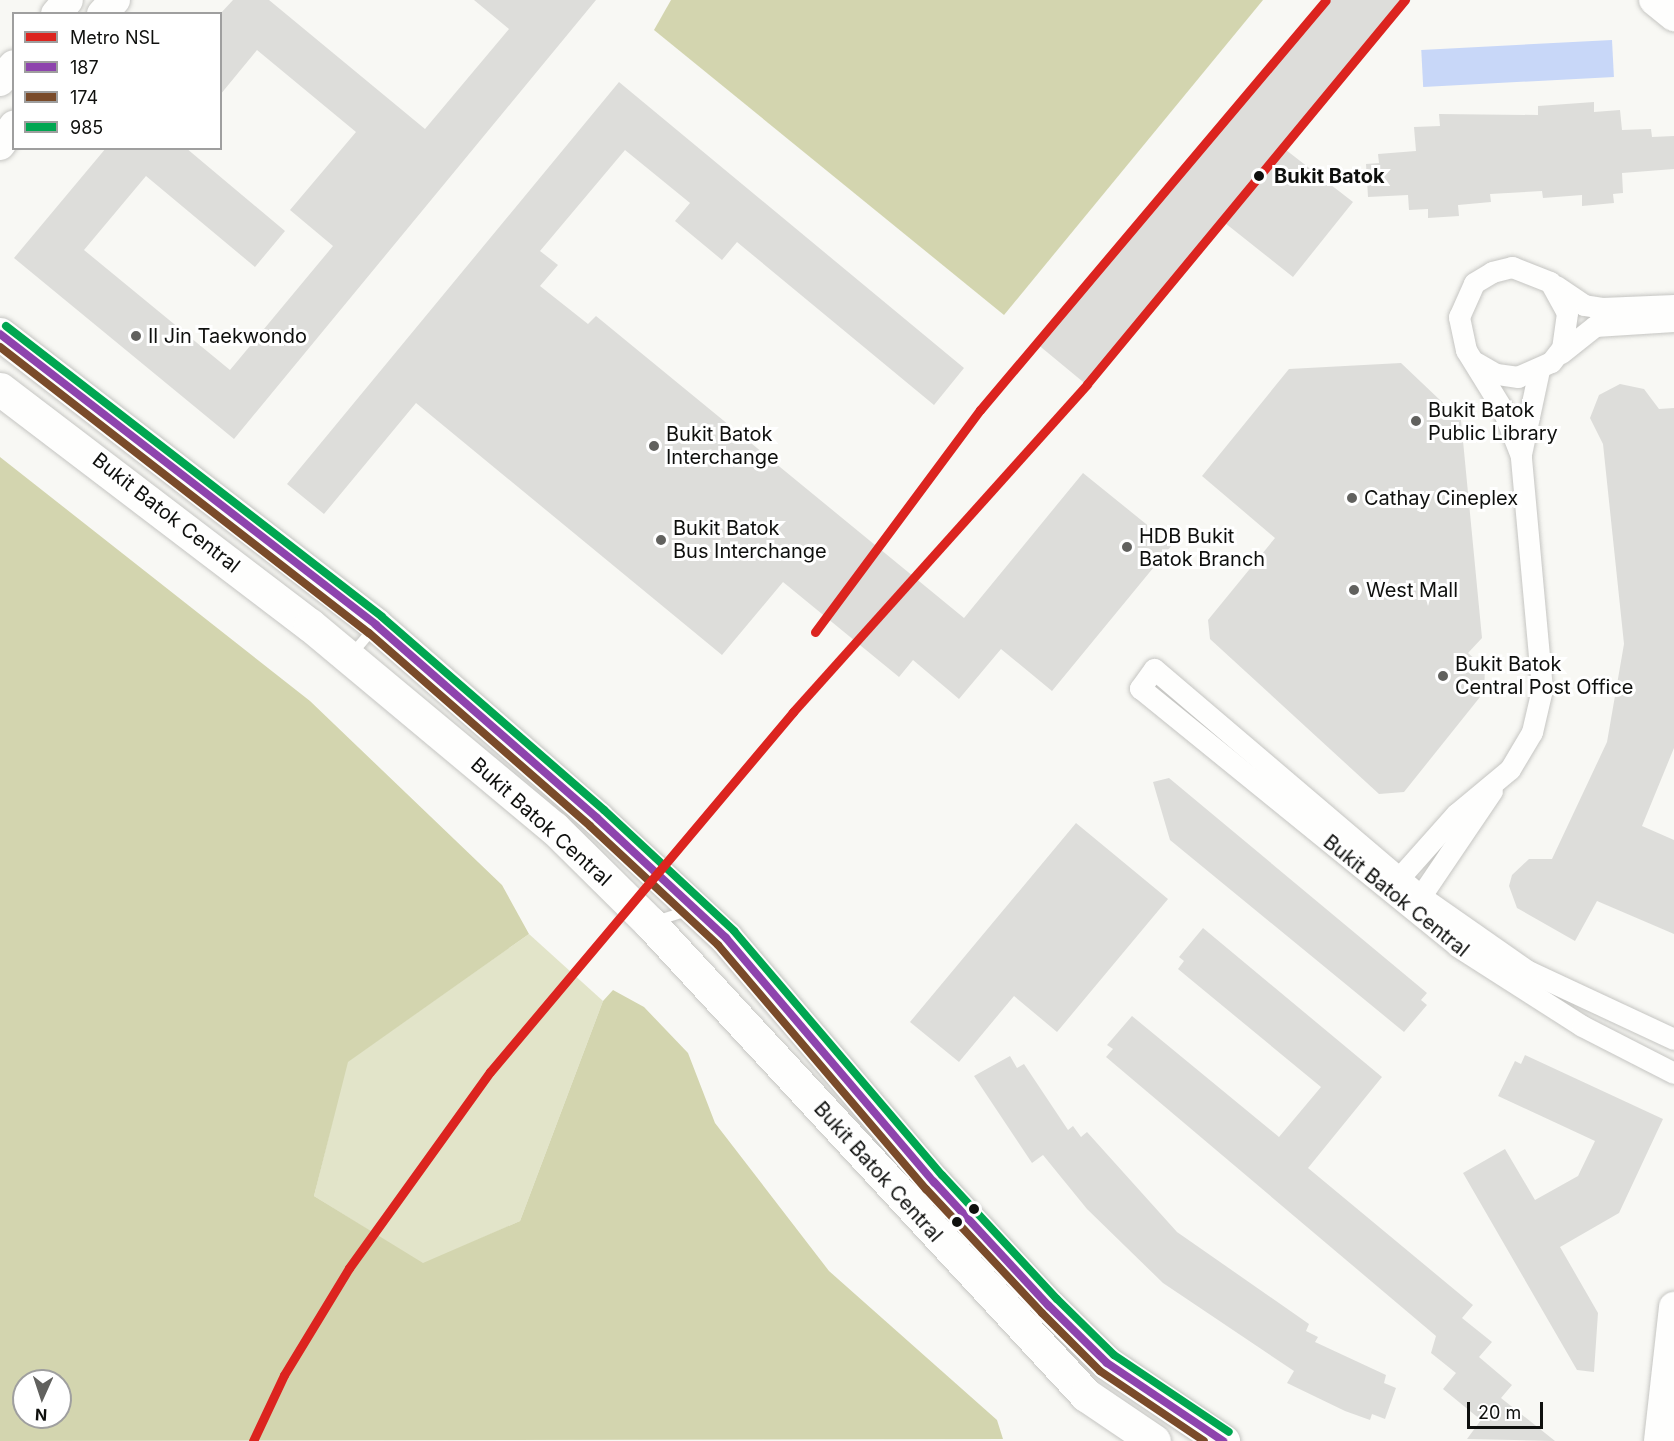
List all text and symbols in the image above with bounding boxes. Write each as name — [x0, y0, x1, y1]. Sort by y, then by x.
legend — [12, 12, 222, 150]
text: Metro NSL — [70, 27, 160, 48]
text: 187 — [70, 57, 99, 78]
text: 174 — [70, 87, 98, 108]
text: 985 — [70, 117, 103, 138]
place label: Bukit Batok — [1274, 164, 1385, 188]
marker: Bukit Batok — [1249, 166, 1269, 186]
place label: Il Jin Taekwondo — [148, 324, 307, 348]
marker: Il Jin Taekwondo — [129, 329, 143, 343]
place label: Bukit Batok Public Library — [1428, 398, 1558, 445]
marker: Bukit Batok Public Library — [1409, 414, 1423, 428]
place label: Bukit Batok Interchange — [666, 422, 779, 469]
marker: Bukit Batok Interchange — [647, 439, 661, 453]
street label: Bukit Batok Central — [88, 448, 244, 578]
place label: Cathay Cineplex — [1364, 486, 1518, 510]
marker: Cathay Cineplex — [1345, 491, 1359, 505]
place label: Bukit Batok Bus Interchange — [673, 516, 827, 563]
place label: HDB Bukit Batok Branch — [1139, 524, 1265, 571]
marker: Bukit Batok Bus Interchange — [654, 533, 668, 547]
marker: HDB Bukit Batok Branch — [1120, 540, 1134, 554]
place label: West Mall — [1366, 578, 1458, 602]
marker: West Mall — [1347, 583, 1361, 597]
place label: Bukit Batok Central Post Office — [1455, 652, 1633, 699]
marker: Bukit Batok Central Post Office — [1436, 669, 1450, 683]
street label: Bukit Batok Central — [466, 753, 616, 891]
street label: Bukit Batok Central — [1318, 830, 1474, 962]
street label: Bukit Batok Central — [809, 1097, 947, 1247]
unlabelled marker — [968, 1203, 980, 1215]
unlabelled marker — [951, 1216, 963, 1228]
north arrow — [12, 1369, 72, 1429]
scale bar — [1470, 1390, 1546, 1428]
text: 20 m — [1478, 1402, 1521, 1423]
text: N — [35, 1405, 48, 1425]

